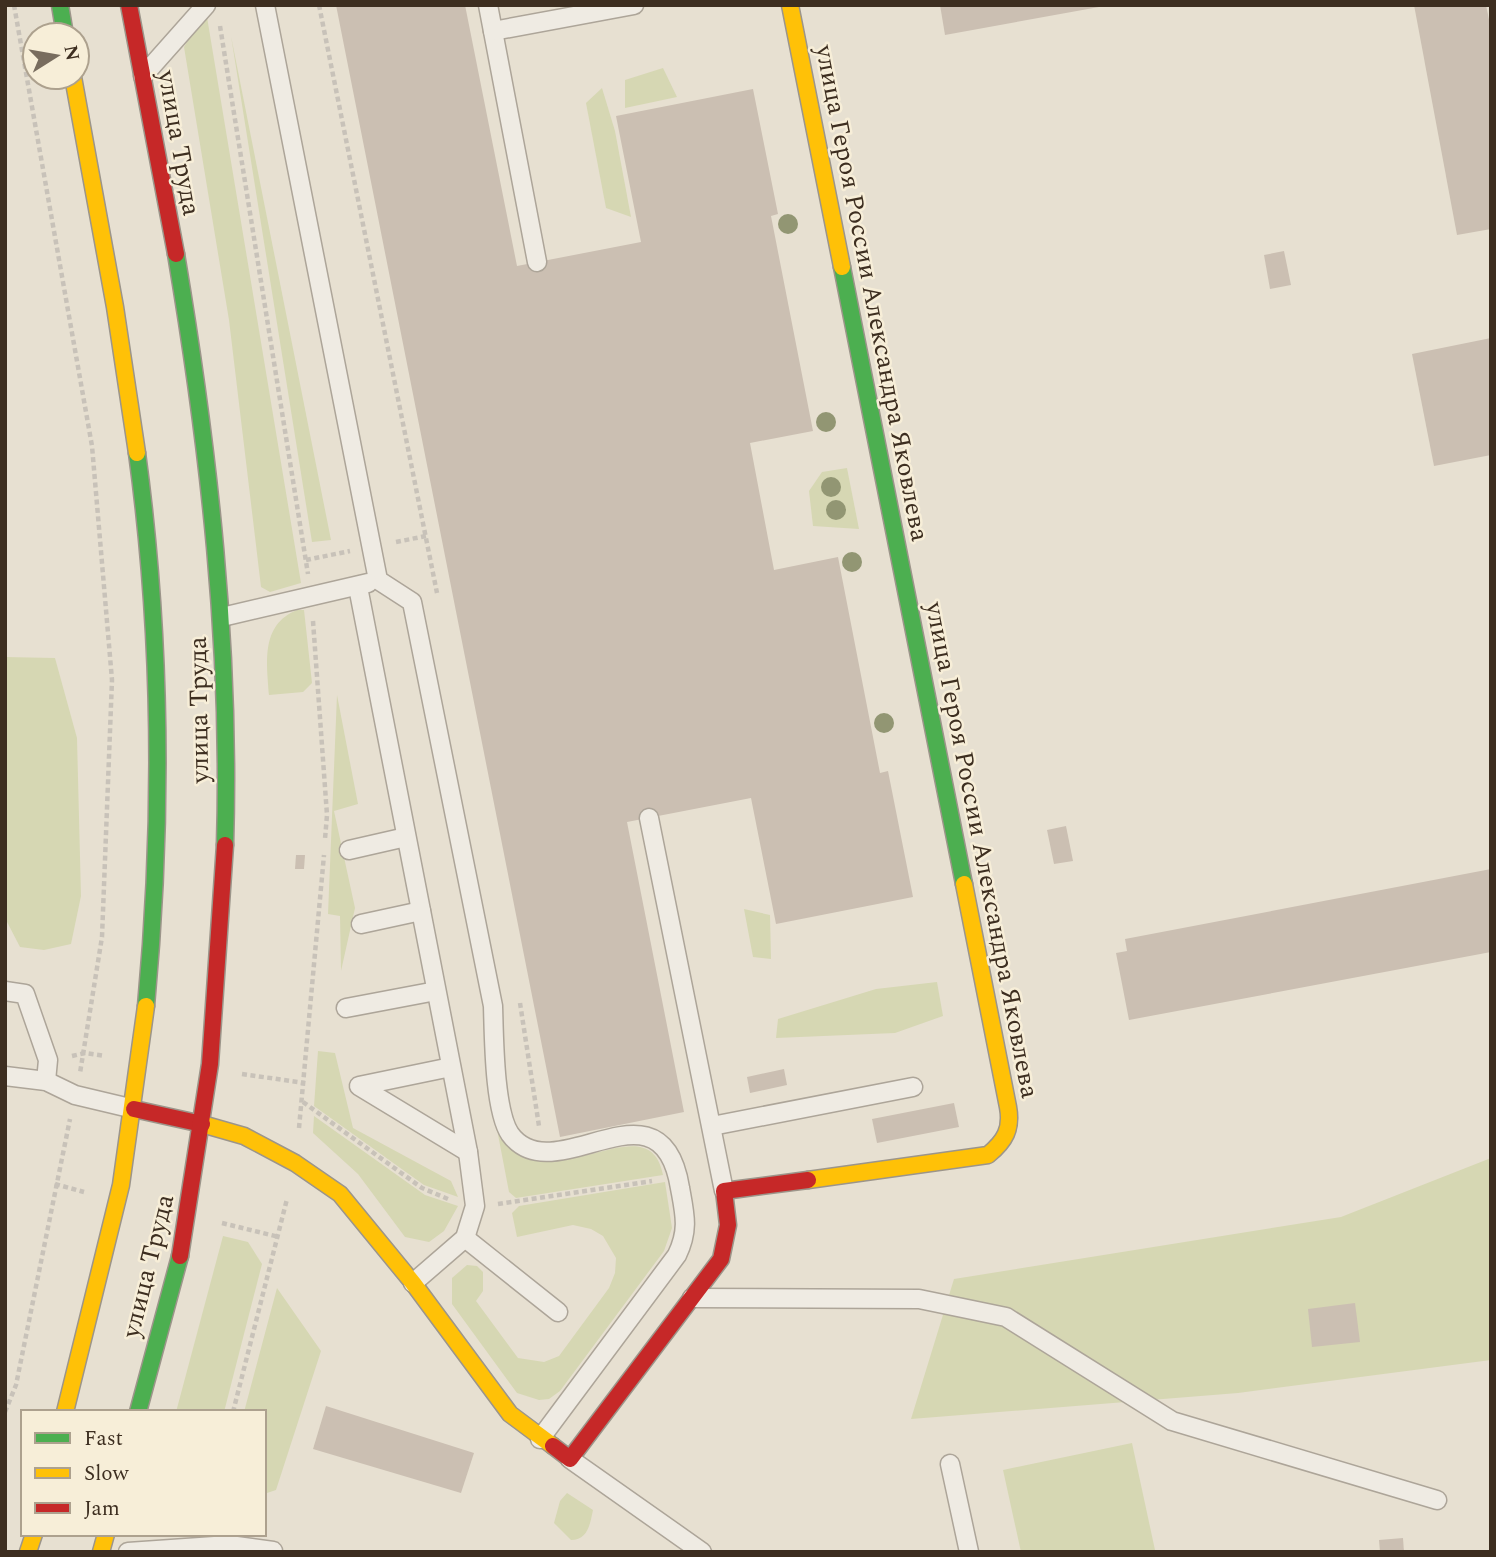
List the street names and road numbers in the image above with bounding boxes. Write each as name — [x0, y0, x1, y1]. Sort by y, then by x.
street label: улица Героя России Александра Яковлева — [804, 40, 940, 545]
street label: улица Труда — [146, 66, 212, 219]
street label: улица Героя России Александра Яковлева — [914, 597, 1050, 1102]
street label: улица Труда — [178, 636, 220, 785]
street label: улица Труда — [111, 1190, 185, 1343]

